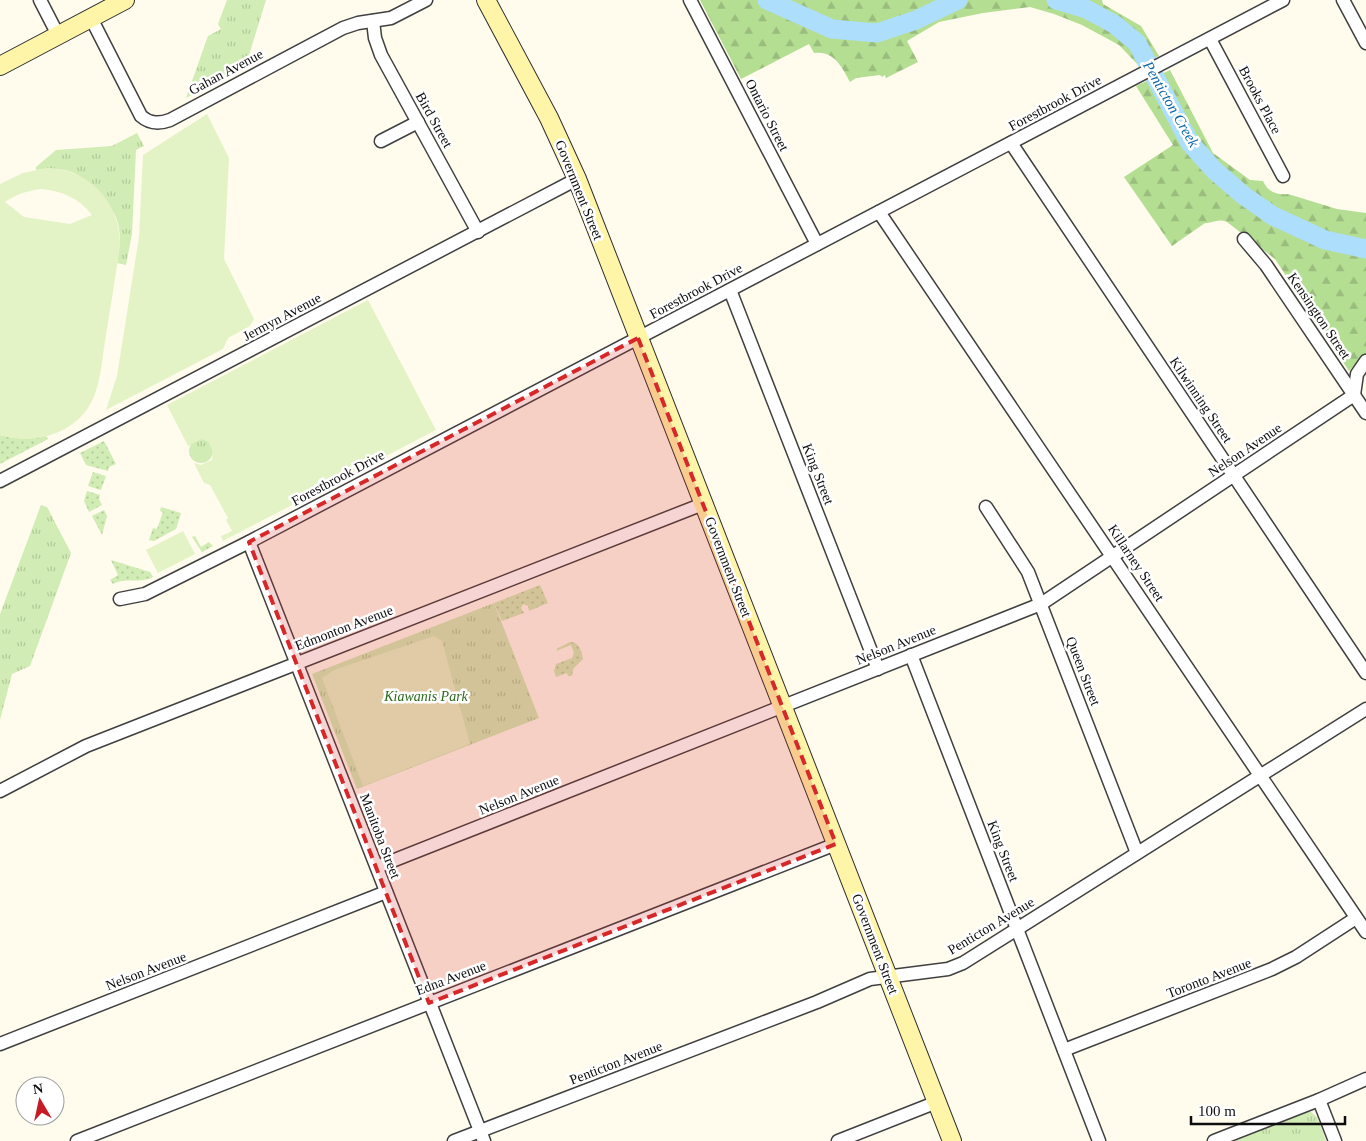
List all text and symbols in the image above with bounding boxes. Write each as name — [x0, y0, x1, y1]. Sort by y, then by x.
street label: Gahan Avenue — [186, 46, 266, 98]
water label: Penticton Creek — [1139, 57, 1202, 150]
street label: Brooks Place — [1236, 64, 1284, 136]
street label: Forestbrook Drive — [1006, 72, 1104, 134]
street label: Ontario Street — [742, 76, 792, 154]
street label: Bird Street — [413, 90, 455, 150]
street label: Government Street — [552, 138, 606, 242]
street label: Forestbrook Drive — [647, 260, 745, 322]
street label: Kensington Street — [1285, 270, 1353, 362]
street label: Jermyn Avenue — [240, 290, 324, 344]
street label: Kilwinning Street — [1167, 354, 1235, 446]
street label: Nelson Avenue — [1206, 420, 1284, 480]
street label: King Street — [800, 441, 837, 507]
street label: Forestbrook Drive — [289, 447, 387, 509]
street label: Government Street — [702, 515, 754, 619]
street label: Killarney Street — [1105, 522, 1167, 604]
street label: Edmonton Avenue — [293, 602, 395, 654]
street label: Nelson Avenue — [854, 622, 938, 668]
street label: Queen Street — [1063, 634, 1103, 708]
park label: Kiawanis Park — [383, 689, 469, 704]
street label: Nelson Avenue — [477, 772, 561, 818]
street label: Manitoba Street — [357, 791, 403, 881]
street label: King Street — [985, 818, 1022, 884]
street label: Government Street — [849, 892, 901, 996]
street label: Penticton Avenue — [945, 894, 1037, 958]
street label: Nelson Avenue — [104, 949, 188, 993]
street label: Toronto Avenue — [1165, 955, 1253, 1001]
street label: Edna Avenue — [414, 958, 488, 998]
street label: Penticton Avenue — [568, 1038, 664, 1088]
north arrow — [15, 1076, 65, 1126]
text: N — [32, 1080, 44, 1097]
scale bar — [1191, 1094, 1345, 1126]
text: 100 m — [1198, 1103, 1236, 1119]

